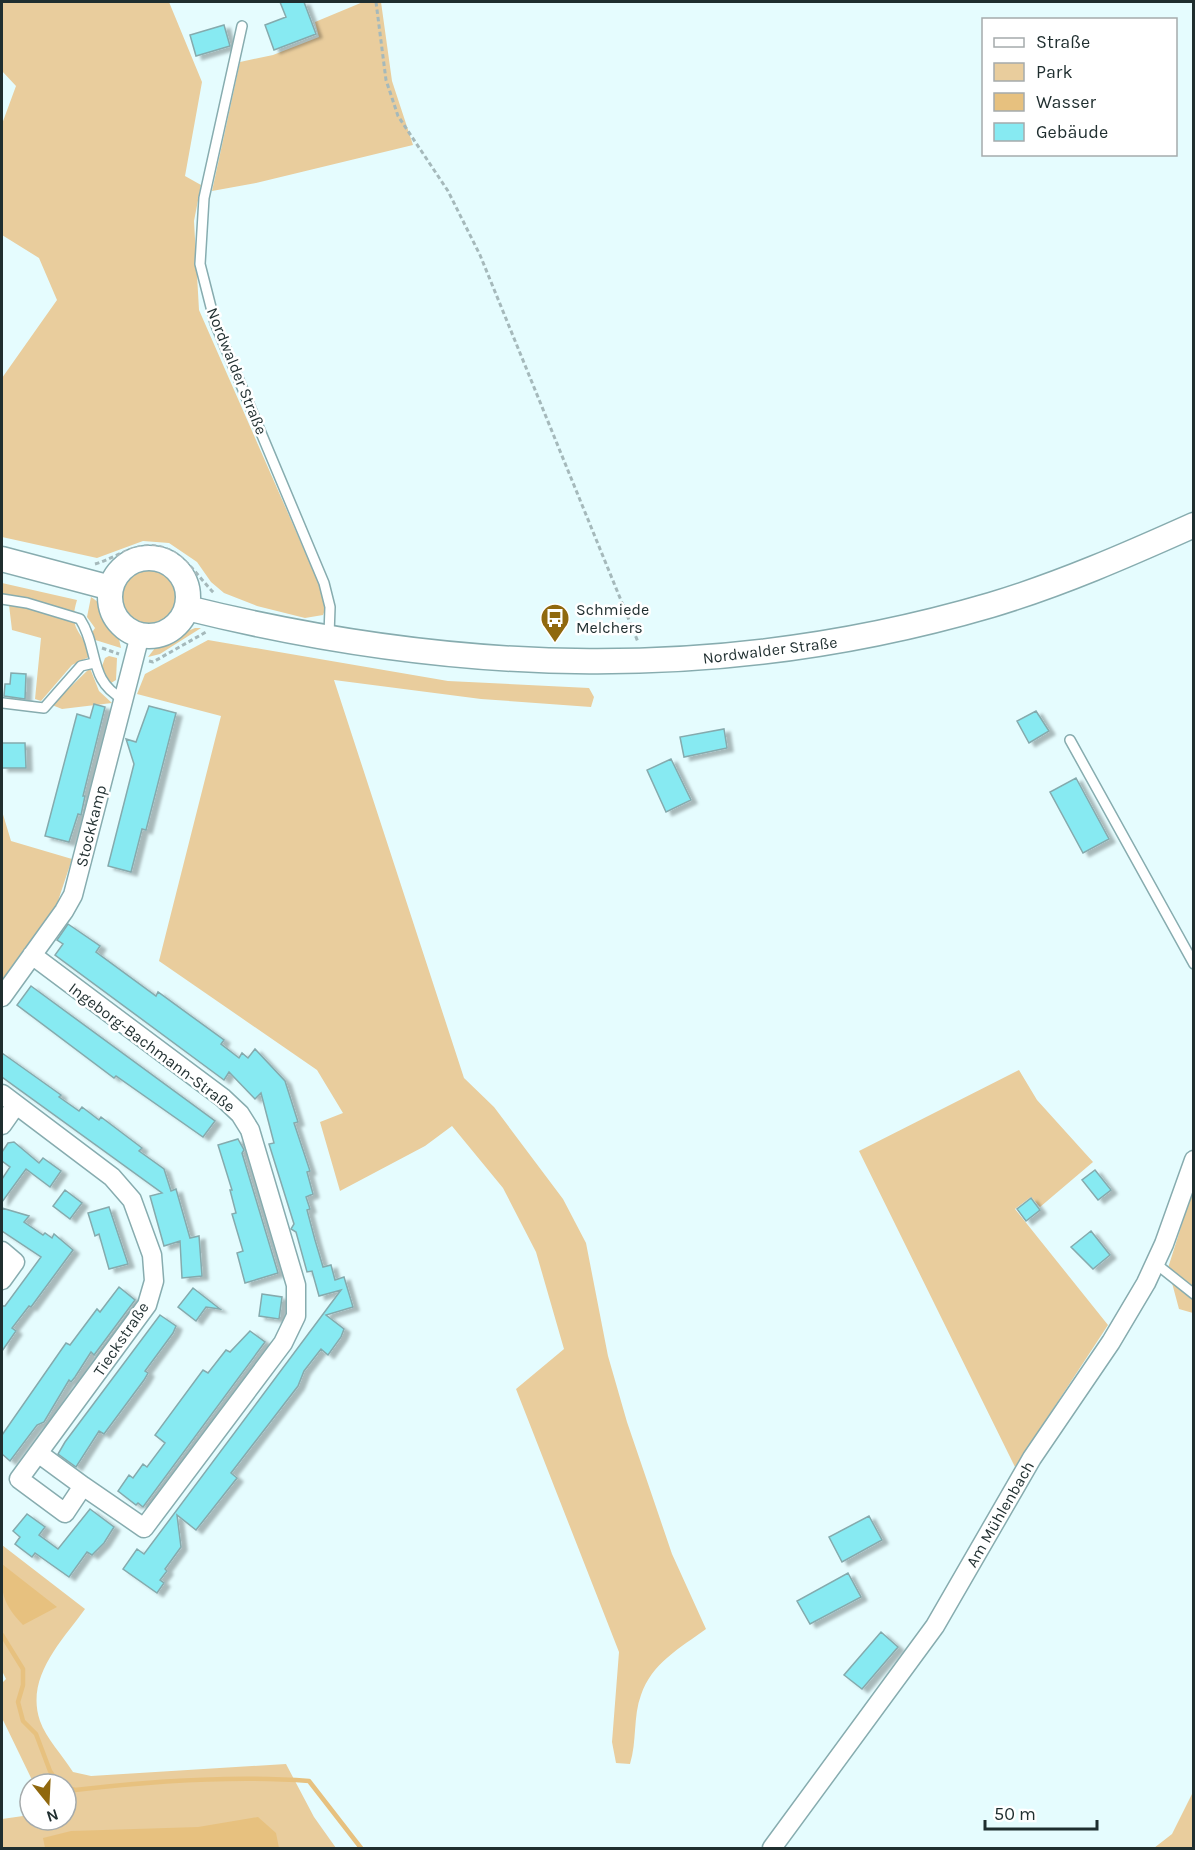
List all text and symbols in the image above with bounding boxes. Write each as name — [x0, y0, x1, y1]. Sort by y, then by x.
legend — [982, 18, 1177, 156]
text: Straße — [1036, 31, 1090, 53]
text: Park — [1036, 61, 1073, 83]
text: Wasser — [1036, 91, 1097, 113]
text: Gebäude — [1036, 121, 1108, 143]
street label: Nordwalder Straße — [203, 305, 271, 437]
place label: Schmiede Melchers — [576, 600, 649, 637]
bus stop icon: Schmiede Melchers — [539, 602, 571, 644]
street label: Nordwalder Straße — [702, 632, 838, 668]
street label: Stockkamp — [72, 783, 110, 869]
street label: Ingeborg-Bachmann-Straße — [65, 978, 239, 1116]
street label: Tieckstraße — [89, 1298, 153, 1380]
street label: Am Mühlenbach — [962, 1458, 1038, 1570]
north arrow — [18, 1772, 78, 1832]
scale bar — [985, 1793, 1098, 1831]
text: 50 m — [994, 1803, 1036, 1825]
text: N — [44, 1805, 61, 1827]

